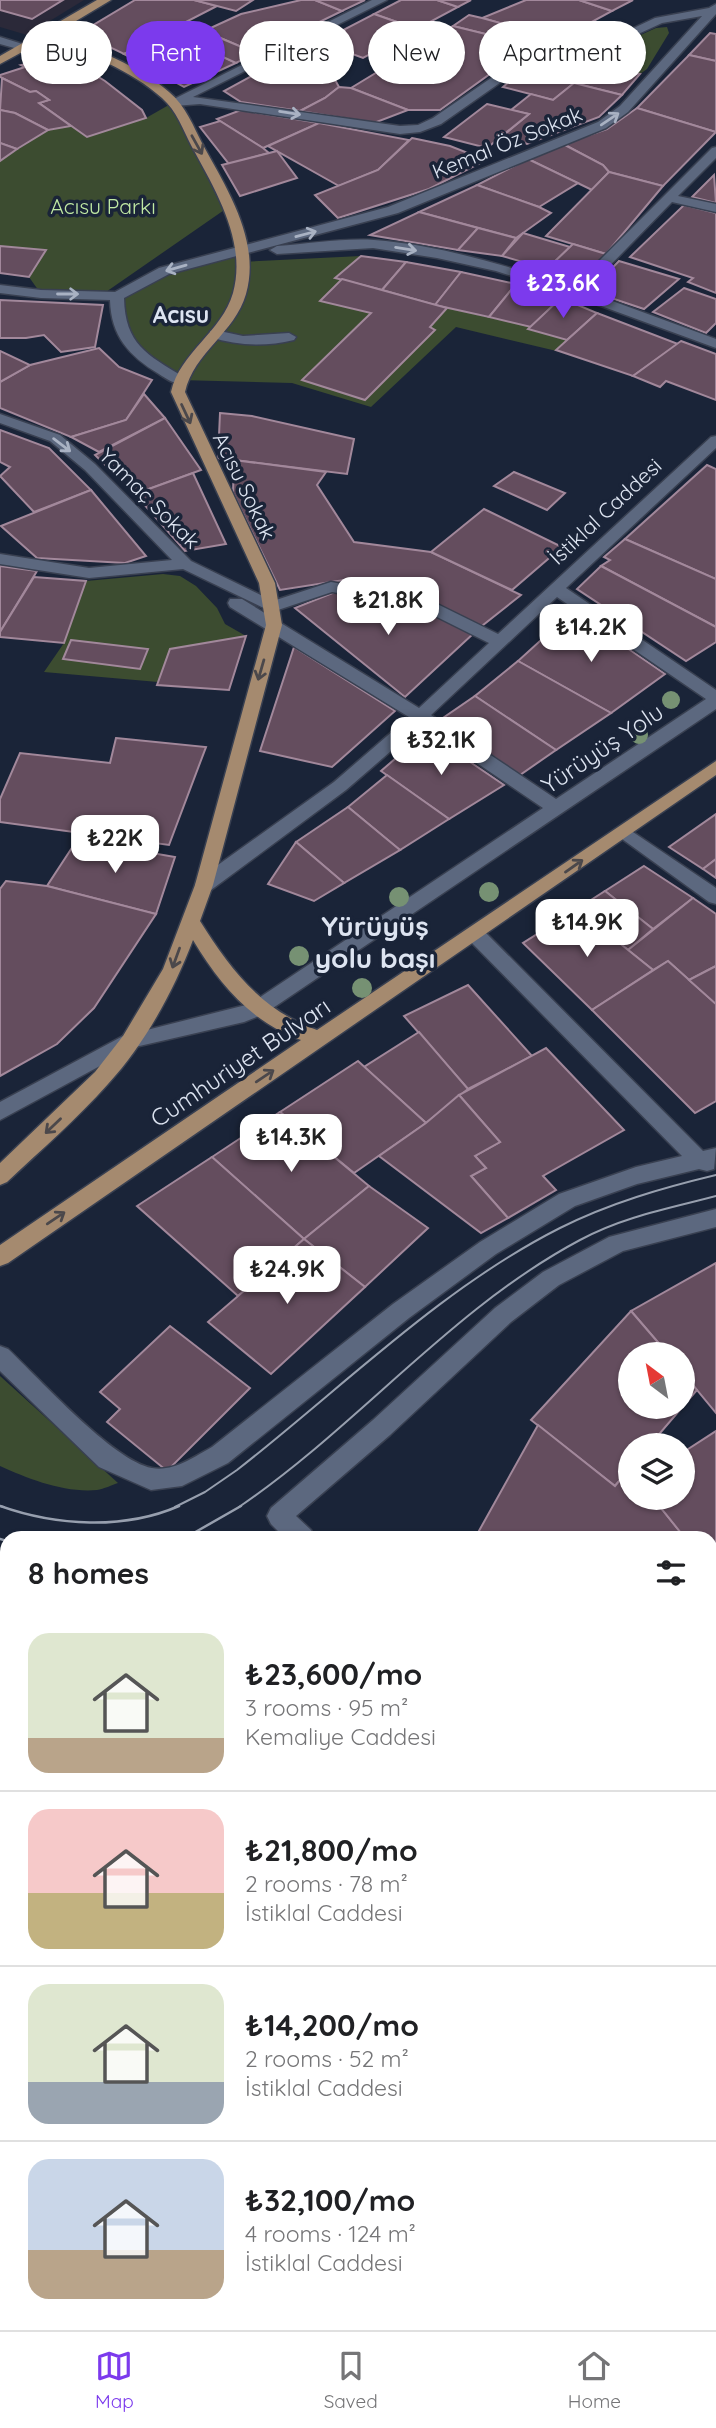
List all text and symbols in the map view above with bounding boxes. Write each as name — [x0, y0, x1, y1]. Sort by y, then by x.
chip: Buy — [21, 21, 112, 84]
chip: Rent — [126, 21, 225, 84]
chip: Filters — [239, 21, 354, 84]
chip: New — [368, 21, 465, 84]
chip: Apartment — [479, 21, 646, 84]
street label: Kemal Öz Sokak — [428, 100, 586, 184]
one-way arrow — [278, 107, 301, 120]
one-way arrow — [599, 111, 619, 125]
one-way arrow — [190, 134, 204, 154]
park label: Acısu Parkı — [50, 193, 156, 219]
one-way arrow — [294, 227, 317, 240]
one-way arrow — [394, 243, 417, 256]
pin: ₺23.6K — [506, 260, 620, 320]
one-way arrow — [165, 262, 187, 275]
text: ₺23.6K — [526, 268, 600, 297]
one-way arrow — [56, 287, 79, 301]
district label: Acısu — [153, 300, 209, 329]
one-way arrow — [180, 403, 194, 424]
street label: Acısu Sokak — [208, 428, 282, 544]
one-way arrow — [52, 438, 71, 452]
street label: Yamaç Sokak — [94, 442, 206, 554]
street label: İstiklal Caddesi — [543, 452, 667, 570]
pin: ₺21.8K — [331, 578, 445, 637]
text: ₺21.8K — [353, 585, 423, 614]
pin: ₺14.2K — [534, 604, 648, 664]
text: ₺14.2K — [556, 612, 626, 641]
one-way arrow — [254, 658, 267, 680]
street label: Yürüyüş Yolu — [535, 696, 669, 800]
pin: ₺32.1K — [384, 718, 498, 777]
text: ₺32.1K — [407, 725, 475, 754]
pin: ₺22K — [74, 816, 156, 875]
text: ₺22K — [87, 823, 143, 852]
one-way arrow — [564, 859, 584, 873]
pin: ₺14.9K — [530, 900, 644, 959]
text: ₺14.9K — [552, 907, 622, 936]
district label: Yürüyüş yolu başı — [315, 908, 435, 975]
one-way arrow — [169, 947, 182, 969]
street label: Cumhuriyet Bulvarı — [144, 991, 336, 1133]
one-way arrow — [254, 1069, 274, 1083]
pin: ₺14.3K — [234, 1114, 348, 1174]
one-way arrow — [45, 1118, 62, 1135]
text: ₺14.3K — [256, 1122, 326, 1151]
one-way arrow — [46, 1211, 66, 1225]
pin: ₺24.9K — [230, 1246, 344, 1306]
text: ₺24.9K — [249, 1254, 325, 1283]
north arrow — [618, 1342, 695, 1419]
map controls — [618, 1342, 695, 1510]
button: layers — [618, 1433, 695, 1510]
text: 8 homes — [28, 1554, 149, 1592]
icon: filters — [652, 1554, 690, 1592]
text: ₺23,600/mo — [245, 1655, 422, 1693]
icon: home — [84, 1661, 168, 1745]
text: 3 rooms · 95 m² — [245, 1693, 408, 1722]
text: Kemaliye Caddesi — [245, 1722, 436, 1751]
text: ₺21,800/mo — [245, 1831, 418, 1869]
icon: home — [84, 1837, 168, 1921]
text: 2 rooms · 78 m² — [245, 1869, 408, 1898]
text: İstiklal Caddesi — [245, 1898, 403, 1927]
text: ₺14,200/mo — [245, 2006, 419, 2044]
icon: home — [84, 2012, 168, 2096]
text: 2 rooms · 52 m² — [245, 2044, 409, 2073]
text: İstiklal Caddesi — [245, 2073, 403, 2102]
text: ₺32,100/mo — [245, 2181, 415, 2219]
icon: home — [84, 2187, 168, 2271]
text: 4 rooms · 124 m² — [245, 2219, 416, 2248]
text: İstiklal Caddesi — [245, 2248, 403, 2277]
tab: Map — [95, 2347, 134, 2413]
tab: Saved — [324, 2347, 378, 2413]
tab: Home — [568, 2347, 621, 2413]

